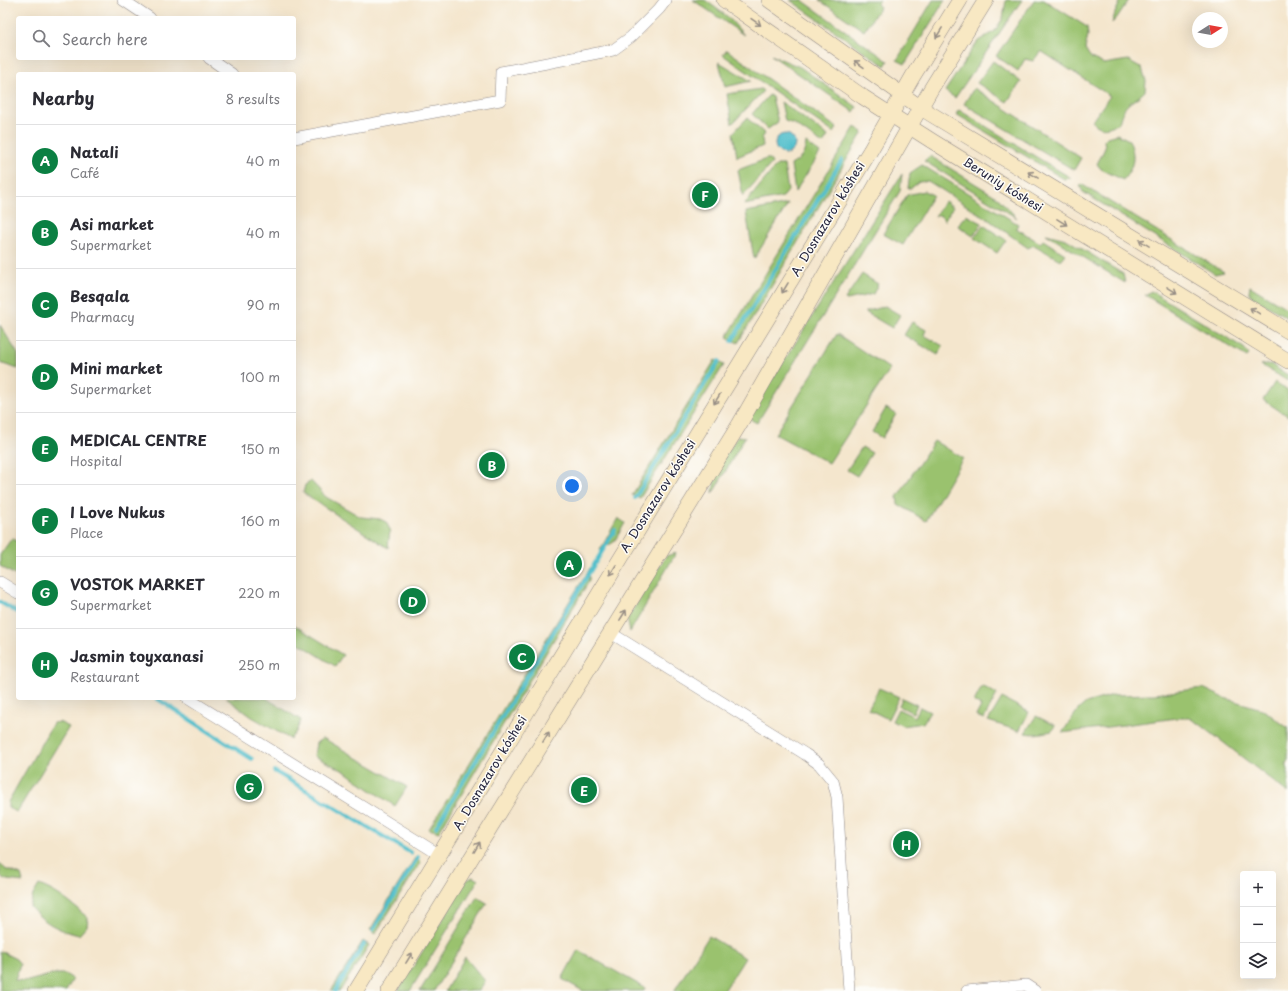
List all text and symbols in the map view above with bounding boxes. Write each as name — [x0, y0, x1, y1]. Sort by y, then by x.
north arrow — [1192, 12, 1228, 48]
search box — [16, 16, 296, 60]
one-way arrow — [750, 18, 761, 26]
icon: search — [30, 27, 52, 49]
text: Search here — [62, 27, 148, 50]
one-way arrow — [935, 27, 943, 38]
one-way arrow — [854, 60, 865, 68]
text: Nearby — [32, 85, 94, 111]
text: 8 results — [226, 89, 280, 108]
text: Natali — [70, 140, 118, 163]
text: A — [40, 151, 50, 170]
text: 40 m — [246, 151, 280, 170]
street label: Beruniy kóshesi — [960, 152, 1047, 216]
street label: A. Dosnazarov kóshesi — [786, 158, 869, 279]
text: Café — [70, 163, 99, 182]
one-way arrow — [1027, 171, 1039, 179]
pin: F — [692, 180, 718, 210]
text: Asi market — [70, 212, 154, 235]
one-way arrow — [1056, 217, 1067, 226]
text: B — [41, 223, 49, 242]
text: 40 m — [246, 223, 280, 242]
text: Supermarket — [70, 235, 152, 254]
one-way arrow — [1138, 239, 1150, 247]
one-way arrow — [781, 283, 790, 294]
text: Besqala — [70, 284, 130, 307]
one-way arrow — [1166, 286, 1177, 294]
text: C — [40, 295, 50, 314]
text: 90 m — [247, 295, 280, 314]
text: Pharmacy — [70, 307, 135, 326]
one-way arrow — [1250, 307, 1261, 315]
text: Mini market — [70, 356, 163, 379]
text: D — [40, 367, 50, 386]
text: 100 m — [240, 367, 280, 386]
text: Supermarket — [70, 379, 152, 398]
one-way arrow — [713, 393, 721, 405]
text: MEDICAL CENTRE — [70, 428, 207, 451]
street label: A. Dosnazarov kóshesi — [615, 435, 699, 556]
text: E — [41, 439, 49, 458]
text: 150 m — [241, 439, 280, 458]
pin: B — [479, 450, 505, 480]
text: Hospital — [70, 451, 122, 470]
your location — [562, 476, 582, 496]
text: I Love Nukus — [70, 500, 165, 523]
text: F — [41, 511, 49, 530]
text: 160 m — [241, 511, 280, 530]
text: Place — [70, 523, 103, 542]
pin: A — [556, 549, 582, 579]
one-way arrow — [608, 564, 616, 576]
text: VOSTOK MARKET — [70, 572, 205, 595]
text: G — [40, 583, 50, 602]
text: 220 m — [238, 583, 280, 602]
pin: D — [400, 586, 426, 616]
text: Supermarket — [70, 595, 152, 614]
one-way arrow — [619, 609, 627, 621]
pin: C — [509, 642, 535, 672]
text: Jasmin toyxanasi — [70, 644, 204, 667]
text: H — [40, 655, 50, 674]
text: 250 m — [238, 655, 280, 674]
text: Restaurant — [70, 667, 140, 686]
street label: A. Dosnazarov kóshesi — [448, 712, 531, 833]
one-way arrow — [542, 732, 550, 743]
pin: G — [236, 772, 262, 802]
pin: E — [571, 775, 597, 805]
pin: H — [893, 829, 919, 859]
one-way arrow — [474, 841, 482, 853]
map controls — [1240, 871, 1276, 979]
button: + — [1240, 871, 1276, 907]
button: − — [1240, 907, 1276, 943]
button: layers — [1240, 943, 1276, 979]
one-way arrow — [406, 952, 414, 964]

